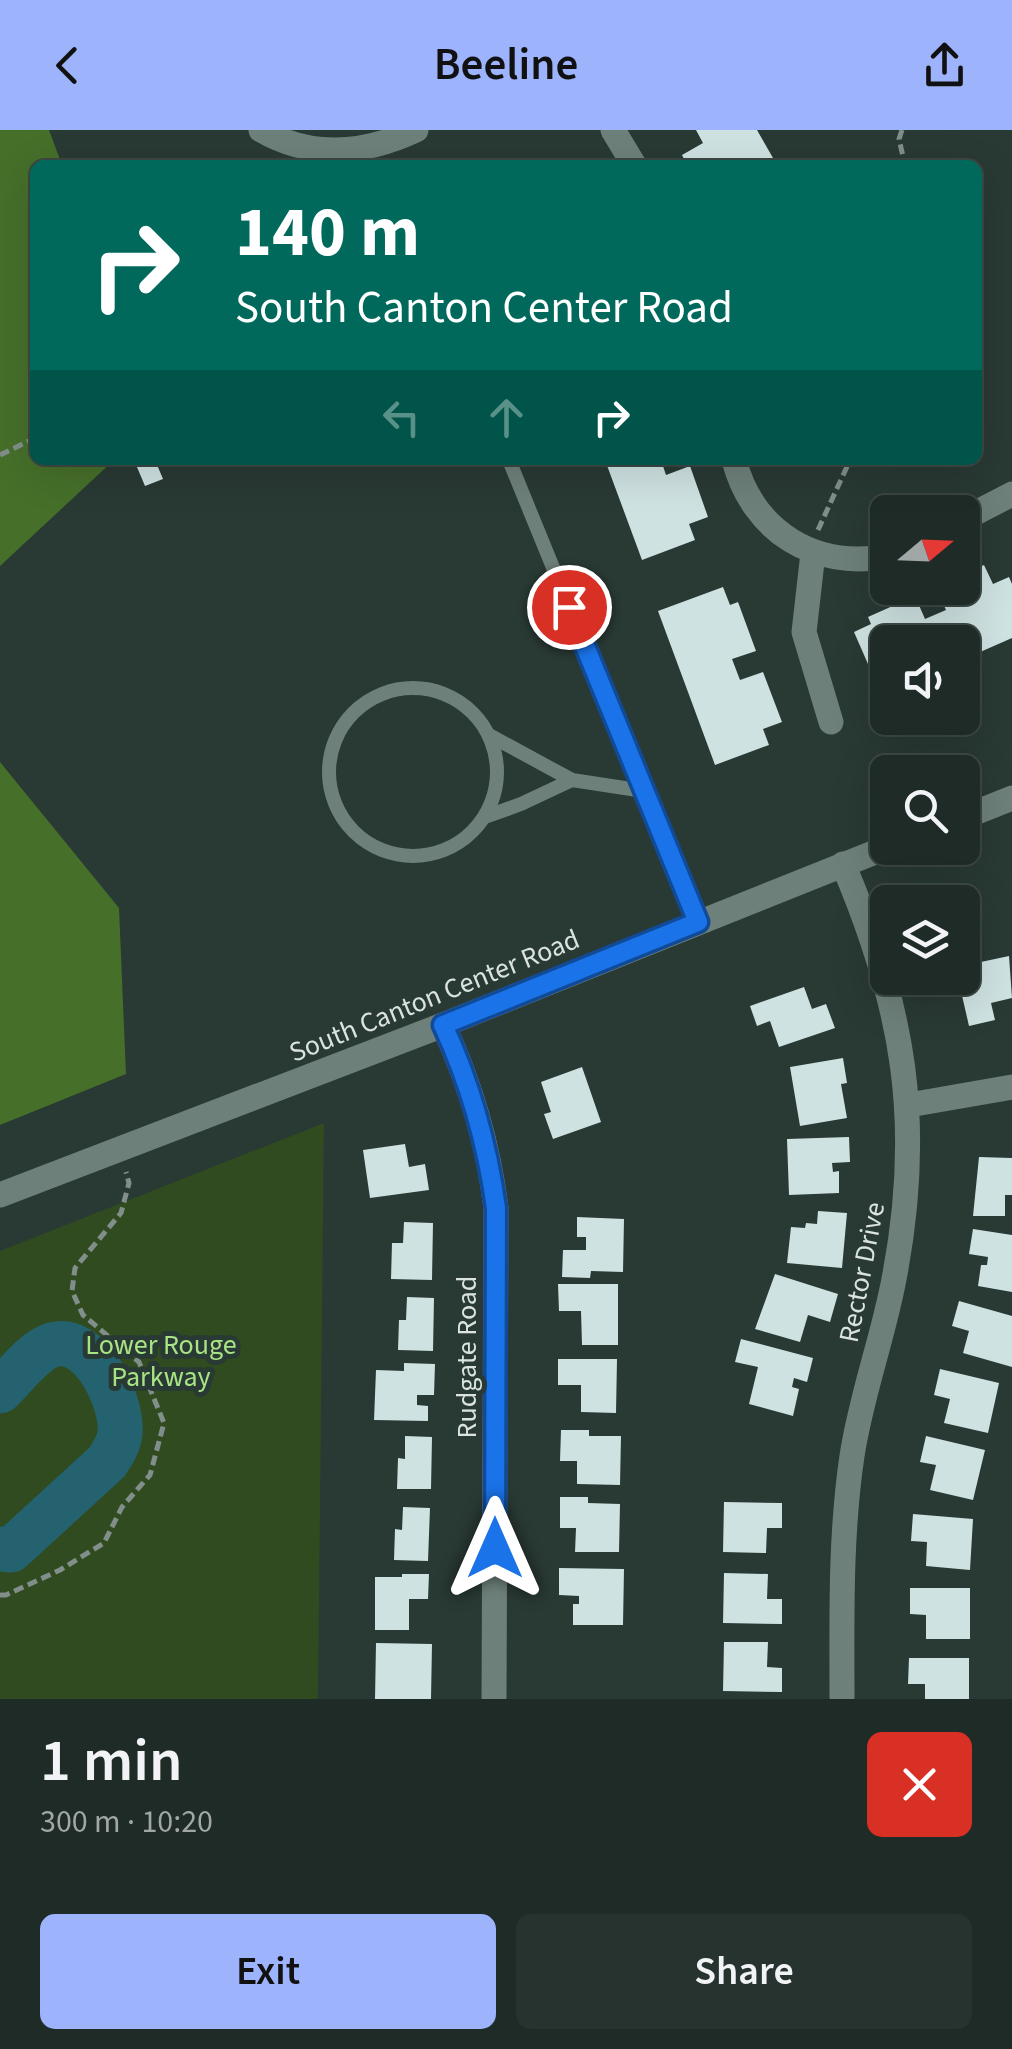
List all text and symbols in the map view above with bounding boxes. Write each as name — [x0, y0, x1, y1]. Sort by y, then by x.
text: Beeline — [434, 33, 578, 97]
icon: back — [40, 38, 95, 93]
icon: share — [917, 38, 972, 93]
text: 140 m — [235, 183, 420, 283]
icon: right — [70, 200, 200, 330]
text: South Canton Center Road — [235, 276, 733, 340]
icon: left — [374, 390, 429, 445]
icon: ahead — [479, 390, 534, 445]
icon: right — [584, 390, 639, 445]
north arrow — [870, 495, 980, 605]
map controls — [870, 495, 980, 995]
pin — [527, 565, 612, 650]
icon: arrive — [542, 580, 597, 635]
button: sound — [870, 625, 980, 735]
button: search — [870, 755, 980, 865]
button: layers — [870, 885, 980, 995]
street label: South Canton Center Road — [283, 919, 586, 1073]
street label: Rector Drive — [829, 1199, 895, 1346]
street label: Rudgate Road — [447, 1276, 487, 1438]
park label: Lower Rouge Parkway — [85, 1325, 237, 1397]
position arrow — [443, 1496, 547, 1600]
text: 1 min — [40, 1719, 183, 1804]
button: close — [867, 1732, 972, 1837]
text: 300 m · 10:20 — [40, 1799, 213, 1845]
button: Exit — [40, 1914, 496, 2029]
button: Share — [516, 1914, 972, 2029]

